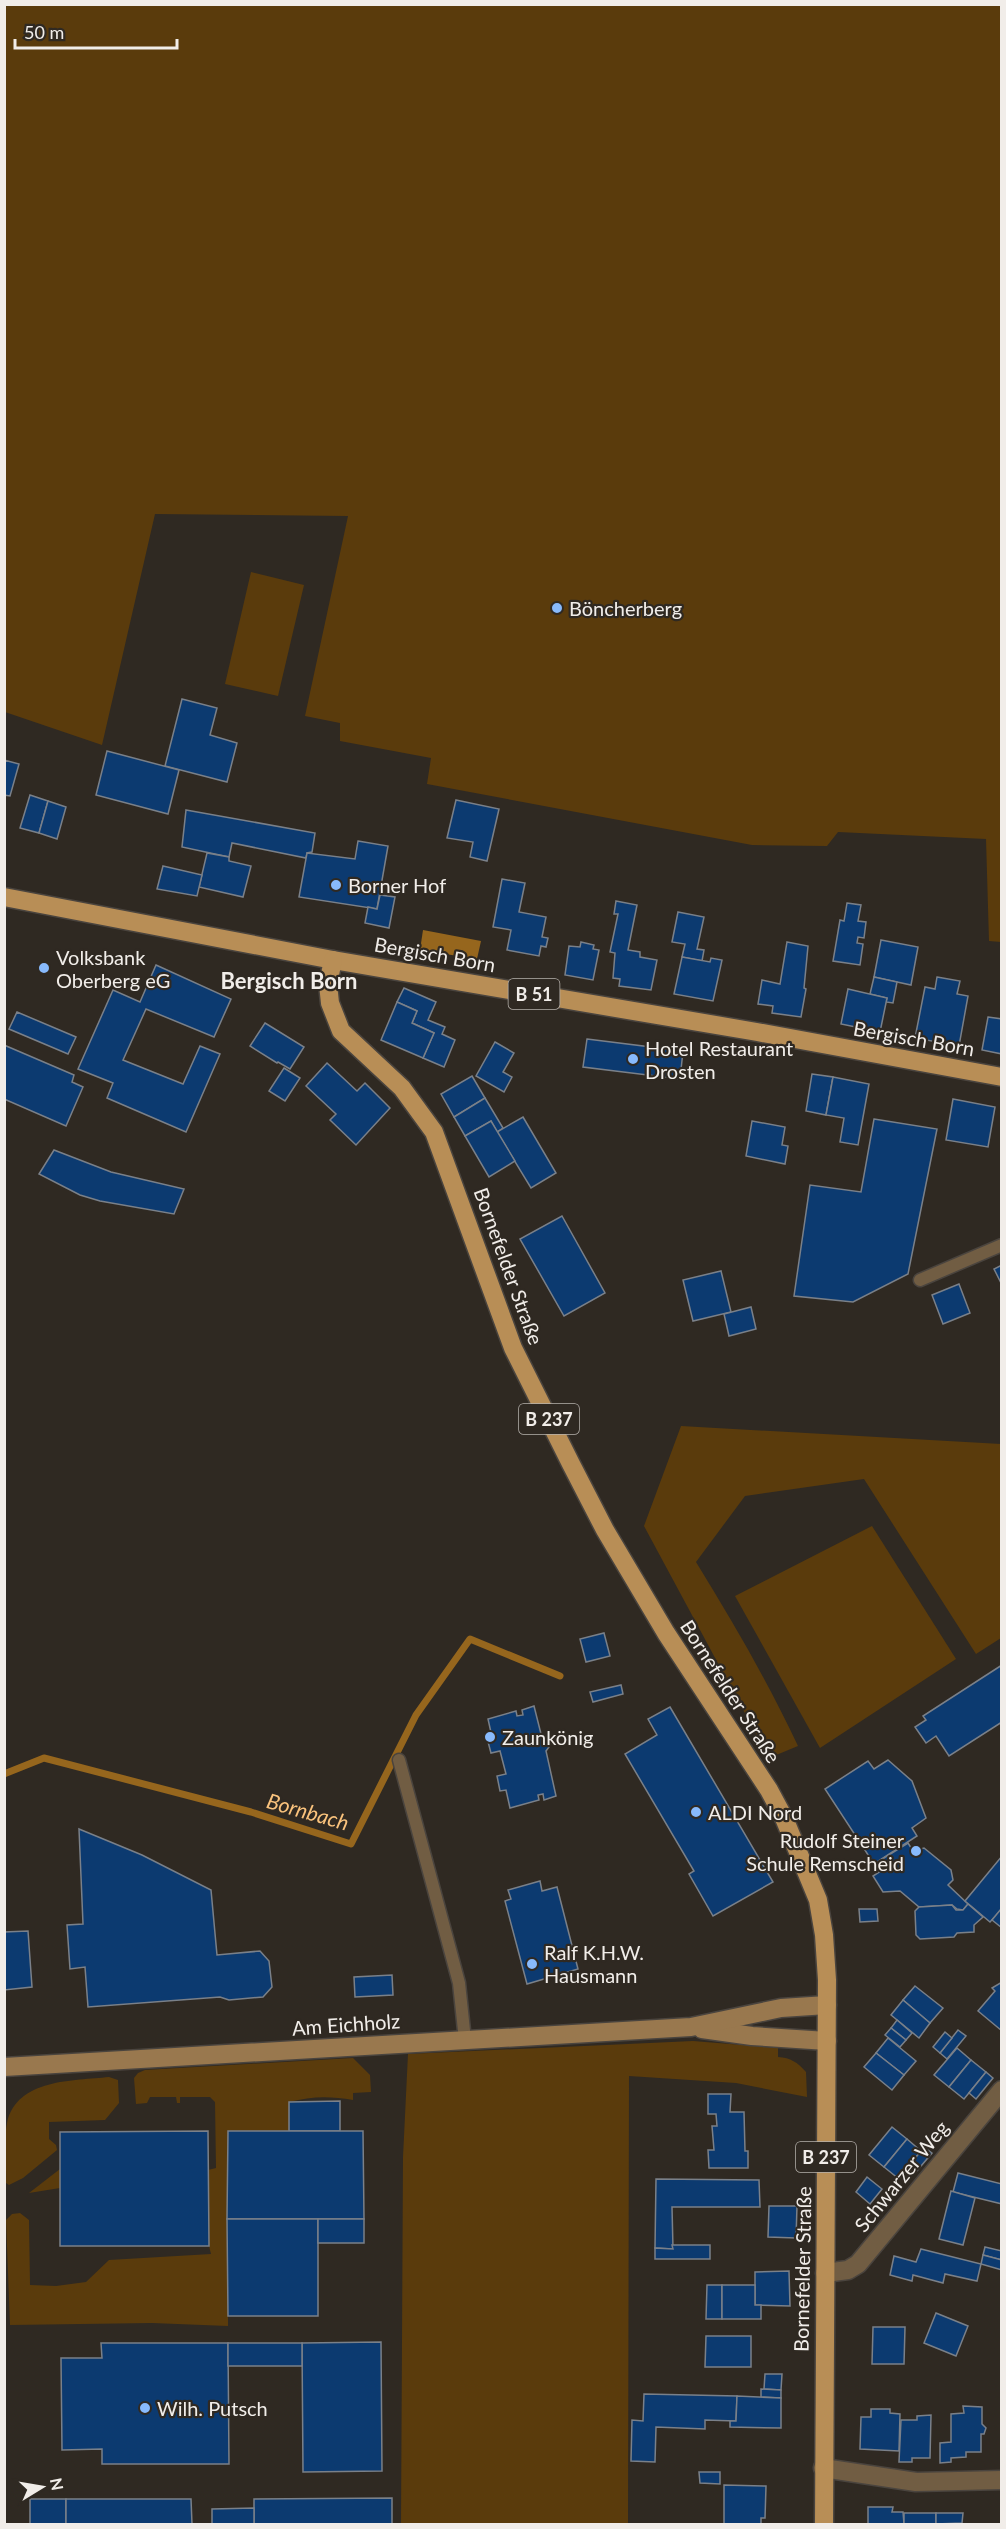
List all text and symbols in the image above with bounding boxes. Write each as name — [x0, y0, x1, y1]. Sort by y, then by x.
scale bar — [15, 12, 177, 50]
text: 50 m — [24, 21, 64, 43]
place label: Böncherberg — [569, 596, 682, 620]
marker: Böncherberg — [550, 601, 564, 615]
place label: Borner Hof — [348, 873, 446, 897]
marker: Borner Hof — [329, 878, 343, 892]
street label: Bergisch Born — [373, 932, 497, 976]
place label: Volksbank Oberberg eG — [56, 945, 170, 992]
marker: Volksbank Oberberg eG — [37, 961, 51, 975]
district label: Bergisch Born — [221, 967, 357, 994]
road number: B 51 — [508, 979, 560, 1009]
street label: Bergisch Born — [852, 1016, 976, 1060]
place label: Hotel Restaurant Drosten — [645, 1036, 793, 1083]
marker: Hotel Restaurant Drosten — [626, 1052, 640, 1066]
street label: Bornefelder Straße — [469, 1184, 549, 1348]
road number: B 237 — [519, 1404, 579, 1434]
street label: Bornefelder Straße — [676, 1615, 786, 1767]
place label: Zaunkönig — [502, 1725, 594, 1749]
marker: Zaunkönig — [483, 1730, 497, 1744]
water label: Bornbach — [264, 1787, 352, 1835]
place label: ALDI Nord — [708, 1800, 802, 1824]
marker: ALDI Nord — [689, 1805, 703, 1819]
place label: Rudolf Steiner Schule Remscheid — [746, 1828, 905, 1875]
marker: Rudolf Steiner Schule Remscheid — [909, 1844, 923, 1858]
place label: Ralf K.H.W. Hausmann — [544, 1940, 644, 1987]
marker: Ralf K.H.W. Hausmann — [525, 1957, 539, 1971]
street label: Am Eichholz — [291, 2008, 401, 2040]
street label: Schwarzer Weg — [849, 2116, 953, 2236]
road number: B 237 — [796, 2142, 856, 2172]
street label: Bornefelder Straße — [789, 2186, 815, 2352]
place label: Wilh. Putsch — [157, 2396, 268, 2420]
marker: Wilh. Putsch — [138, 2401, 152, 2415]
north arrow — [12, 2457, 72, 2517]
text: N — [47, 2476, 68, 2492]

